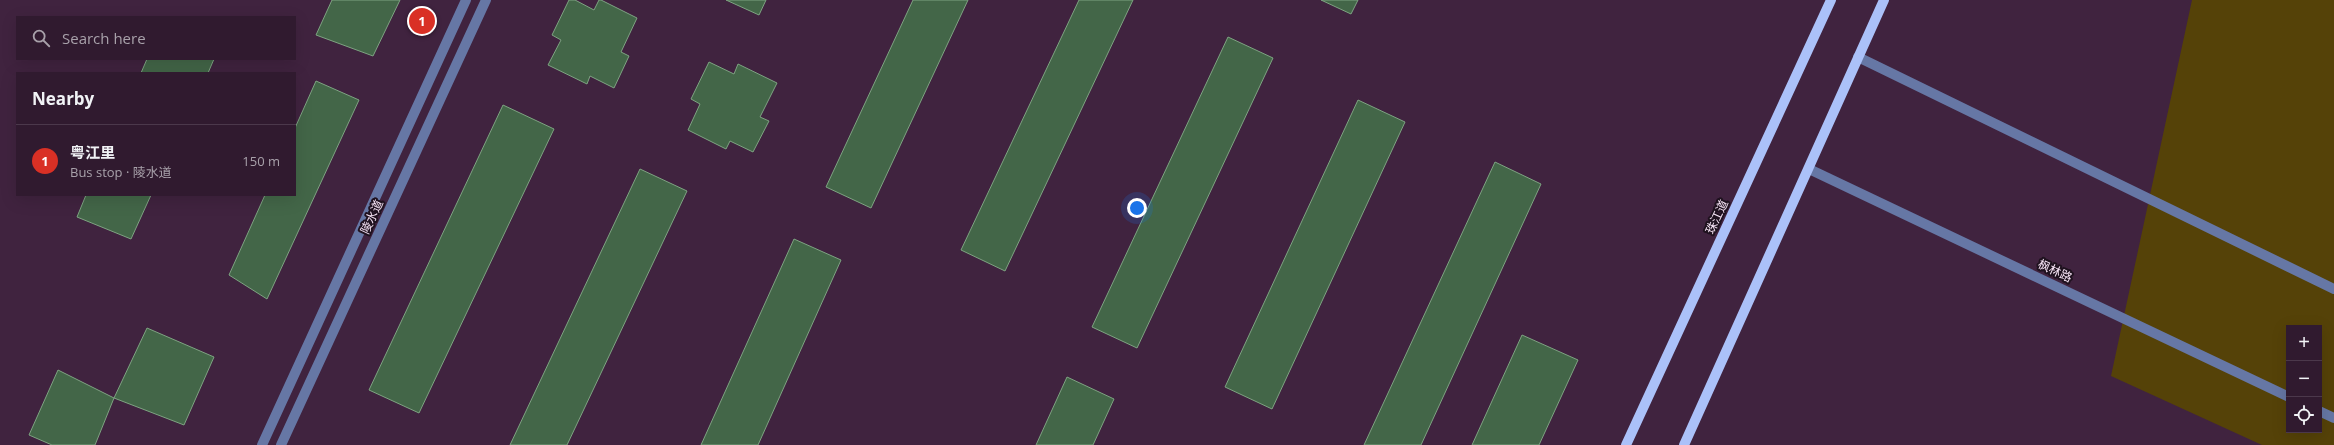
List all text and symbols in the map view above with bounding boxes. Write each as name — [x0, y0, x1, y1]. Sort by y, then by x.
pin: 1 — [409, 6, 435, 36]
search box — [16, 16, 296, 60]
icon: search — [30, 27, 52, 49]
text: Search here — [62, 28, 146, 48]
text: Nearby — [32, 87, 94, 110]
text: 粤江里 — [70, 142, 115, 162]
text: 1 — [41, 152, 49, 170]
text: 150 m — [242, 152, 280, 170]
text: Bus stop · 陵水道 — [70, 163, 172, 181]
street label: 陵水道 — [356, 197, 387, 237]
street label: 珠江道 — [1701, 197, 1732, 237]
your location — [1127, 198, 1147, 218]
street label: 枫林路 — [2035, 255, 2075, 286]
map controls — [2286, 325, 2322, 433]
button: + — [2286, 325, 2322, 361]
button: − — [2286, 361, 2322, 397]
button: locate — [2286, 397, 2322, 433]

